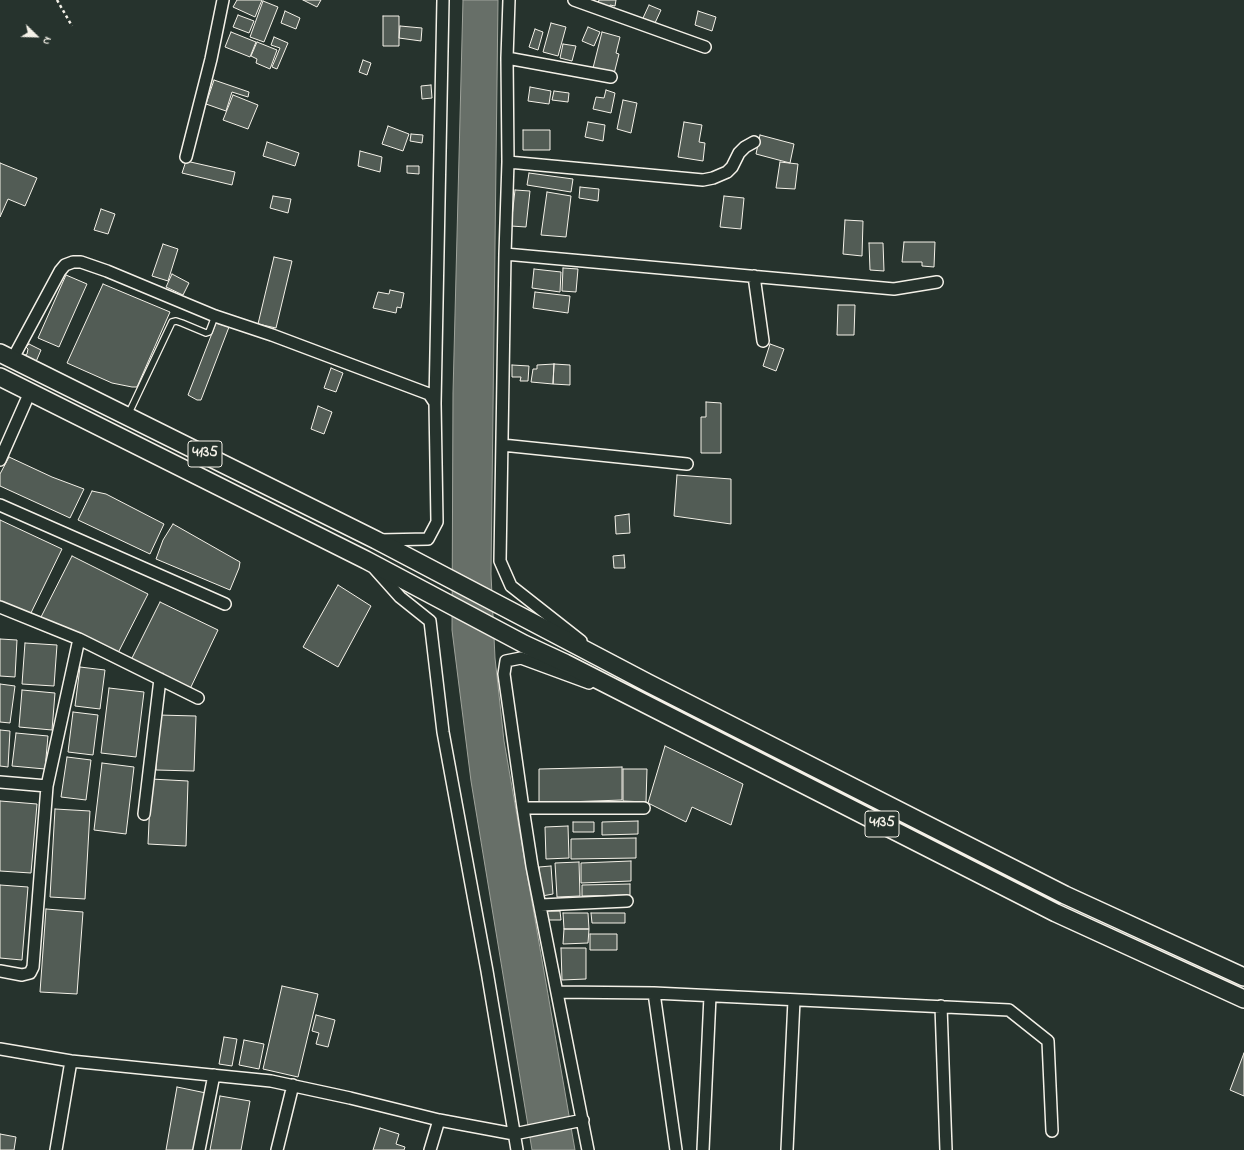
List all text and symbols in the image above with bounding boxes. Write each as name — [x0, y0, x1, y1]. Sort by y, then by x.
north arrow — [16, 16, 56, 56]
text: N — [38, 34, 56, 47]
road number: 4135 — [188, 441, 222, 467]
road number: 4135 — [865, 811, 899, 837]

